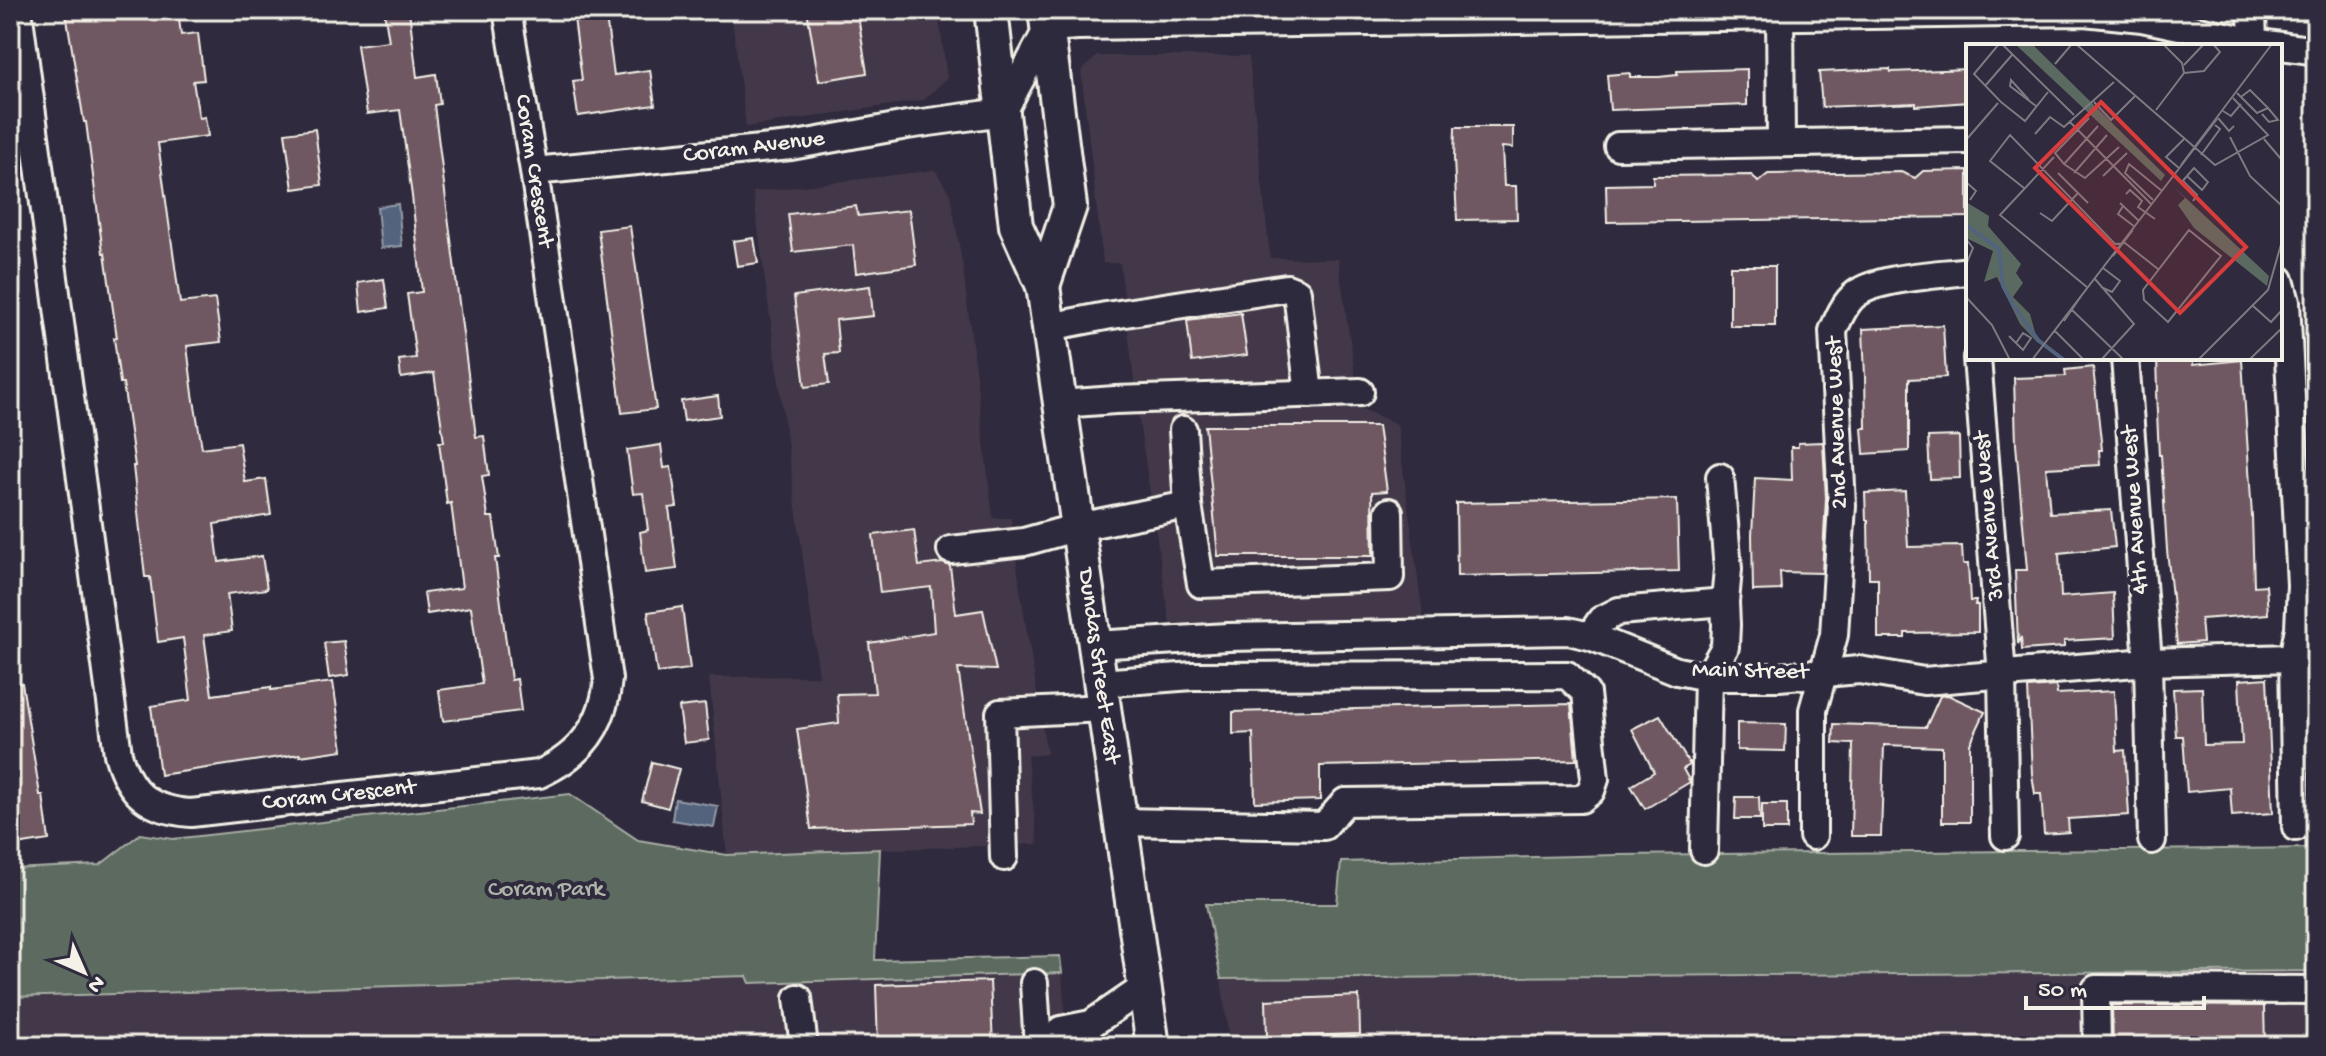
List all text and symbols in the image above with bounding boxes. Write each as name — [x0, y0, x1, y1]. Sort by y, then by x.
inset map — [1966, 44, 2282, 360]
street label: Coram Crescent — [507, 92, 560, 252]
street label: Coram Avenue — [682, 125, 827, 171]
street label: 2nd Avenue West — [1820, 334, 1855, 510]
street label: 4th Avenue West — [2115, 422, 2156, 595]
street label: 3rd Avenue West — [1968, 428, 2012, 603]
street label: Dundas Street East — [1070, 565, 1126, 768]
street label: Main Street — [1692, 656, 1811, 688]
street label: Coram Crescent — [261, 773, 420, 818]
park label: Coram Park — [488, 876, 606, 905]
north arrow — [44, 932, 124, 1012]
scale bar — [2026, 960, 2204, 1010]
text: N — [81, 969, 110, 998]
text: 50 m — [2038, 977, 2087, 1006]

